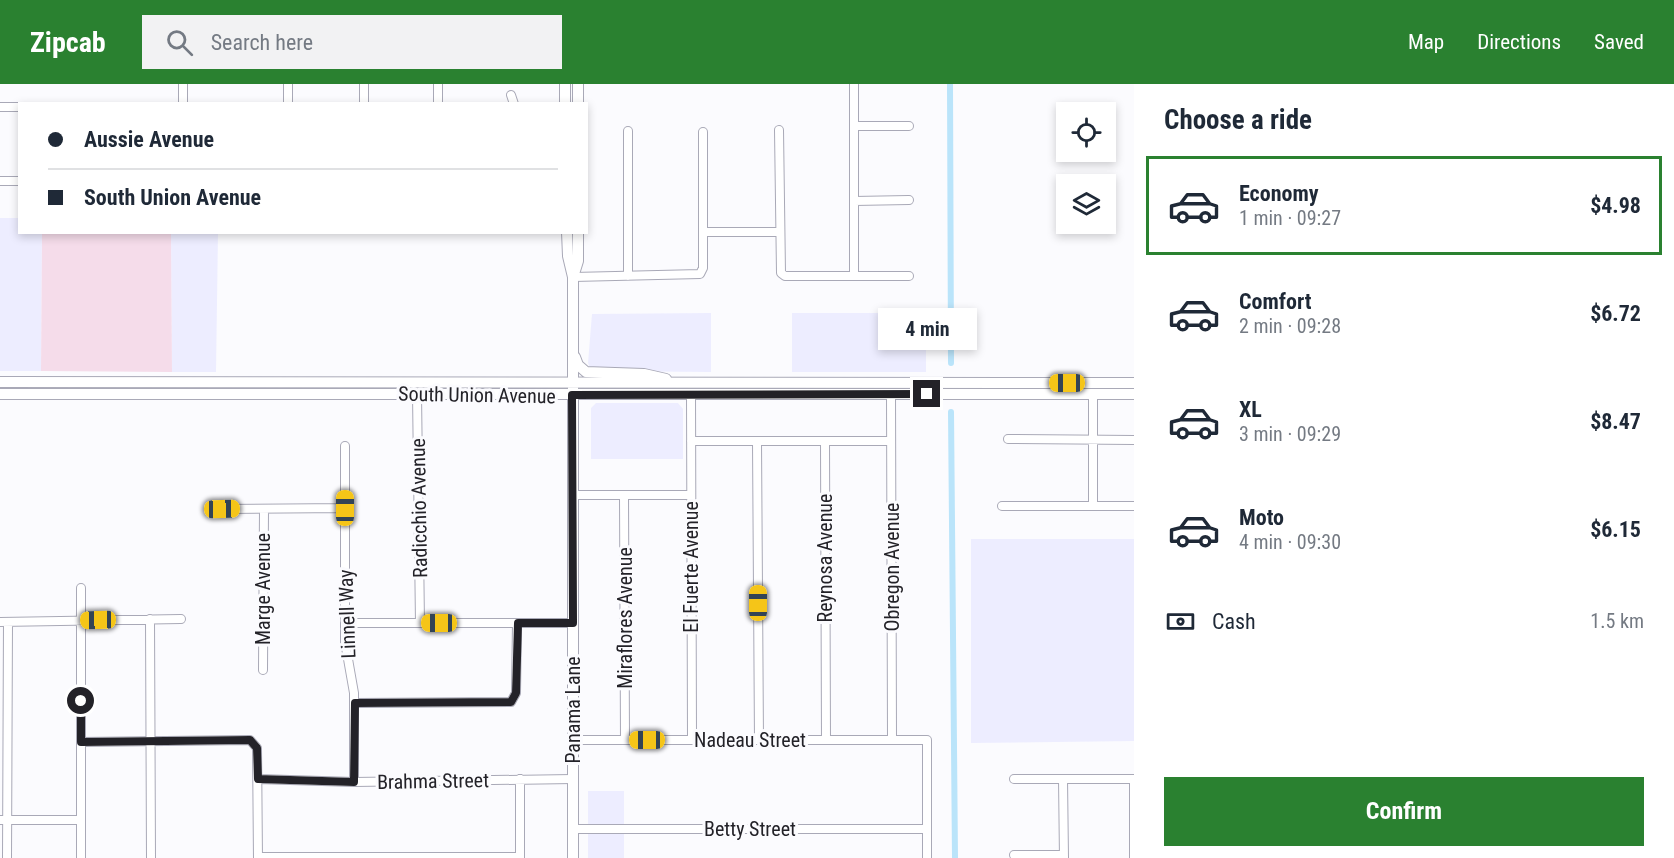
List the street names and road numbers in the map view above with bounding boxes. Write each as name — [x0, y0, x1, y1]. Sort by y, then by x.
street label: South Union Avenue — [398, 382, 556, 408]
street label: Radicchio Avenue — [406, 438, 432, 578]
street label: Reynosa Avenue — [813, 494, 837, 622]
street label: El Fuerte Avenue — [679, 501, 703, 633]
street label: Obregon Avenue — [880, 503, 904, 631]
street label: Marge Avenue — [251, 533, 275, 645]
street label: Miraflores Avenue — [613, 547, 637, 689]
street label: Linnell Way — [333, 569, 361, 659]
street label: Panama Lane — [561, 656, 585, 764]
street label: Nadeau Street — [694, 728, 806, 752]
street label: Brahma Street — [377, 768, 489, 794]
street label: Betty Street — [704, 817, 796, 841]

